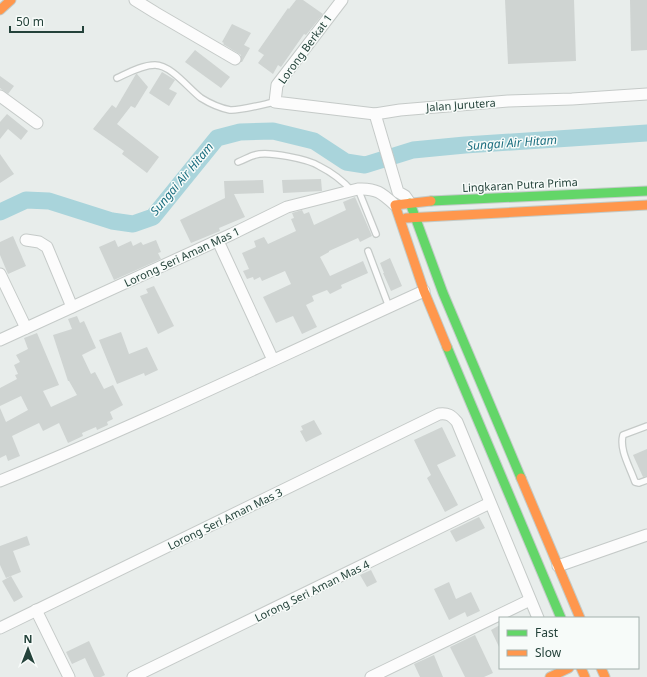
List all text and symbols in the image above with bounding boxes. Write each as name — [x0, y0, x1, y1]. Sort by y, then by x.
scale bar — [10, 8, 83, 34]
street label: Lorong Berkat 1 — [274, 11, 335, 87]
text: 50 m — [16, 13, 44, 30]
street label: Jalan Jurutera — [425, 95, 496, 114]
water label: Sungai Air Hitam — [466, 131, 558, 154]
water label: Sungai Air Hitam — [146, 139, 217, 219]
street label: Lingkaran Putra Prima — [462, 174, 578, 195]
street label: Lorong Seri Aman Mas 1 — [122, 223, 242, 290]
street label: Lorong Seri Aman Mas 3 — [165, 484, 285, 553]
street label: Lorong Seri Aman Mas 4 — [252, 556, 372, 625]
legend — [499, 617, 639, 669]
text: Fast — [535, 624, 559, 641]
north arrow — [8, 629, 48, 669]
text: N — [24, 631, 32, 646]
text: Slow — [535, 644, 562, 661]

